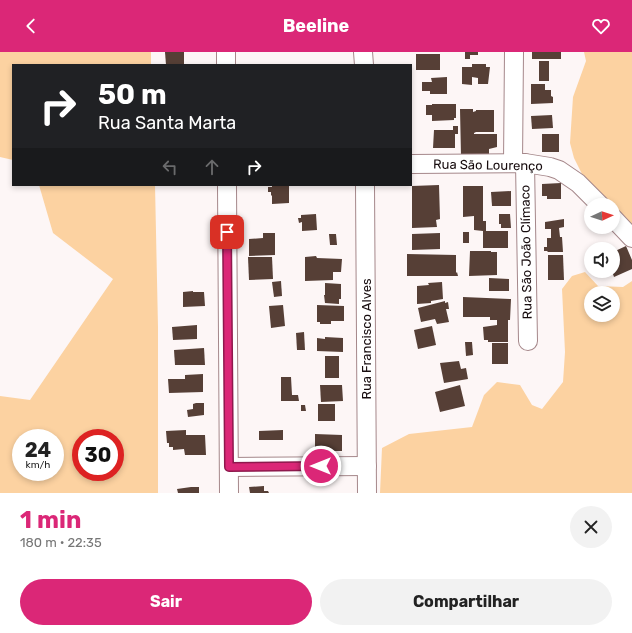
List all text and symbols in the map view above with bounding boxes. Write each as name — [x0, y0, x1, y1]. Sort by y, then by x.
icon: back — [20, 15, 42, 37]
text: Beeline — [283, 15, 349, 37]
icon: heart — [590, 15, 612, 37]
text: 50 m — [98, 78, 167, 111]
icon: right — [32, 80, 84, 132]
text: Rua Santa Marta — [98, 112, 236, 134]
icon: left — [159, 156, 181, 178]
icon: ahead — [201, 156, 223, 178]
icon: right — [243, 156, 265, 178]
street label: Rua São Lourenço — [433, 157, 543, 173]
street label: Rua São João Clímaco — [517, 185, 535, 319]
north arrow — [584, 198, 620, 234]
map controls — [584, 198, 620, 322]
pin — [210, 215, 244, 249]
icon: arrive — [216, 221, 238, 243]
button: sound — [584, 242, 620, 278]
street label: Rua Francisco Alves — [359, 278, 374, 400]
button: layers — [584, 286, 620, 322]
speed limit sign: 30 — [72, 429, 124, 481]
text: 24 — [25, 438, 51, 462]
position arrow — [300, 445, 342, 487]
text: km/h — [26, 459, 50, 471]
text: 1 min — [20, 506, 81, 534]
button: close — [570, 506, 612, 548]
text: 180 m · 22:35 — [20, 535, 102, 550]
button: Sair — [20, 579, 312, 625]
button: Compartilhar — [320, 579, 612, 625]

